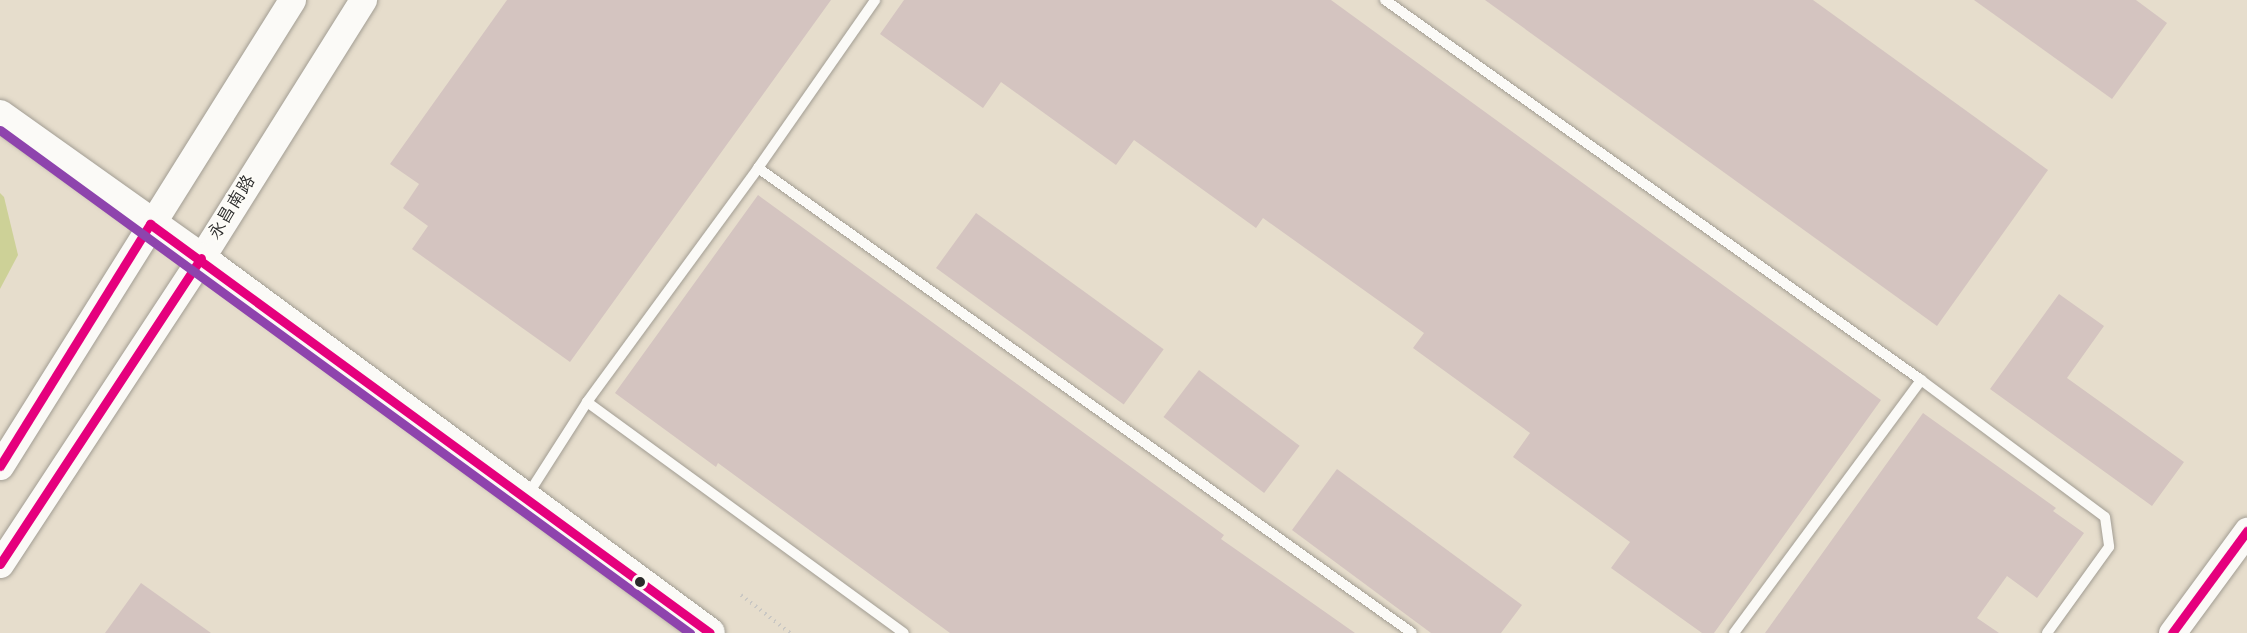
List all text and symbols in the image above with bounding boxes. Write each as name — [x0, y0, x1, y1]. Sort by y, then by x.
street label: 永昌南路 — [205, 172, 261, 244]
unlabelled marker — [634, 576, 646, 588]

